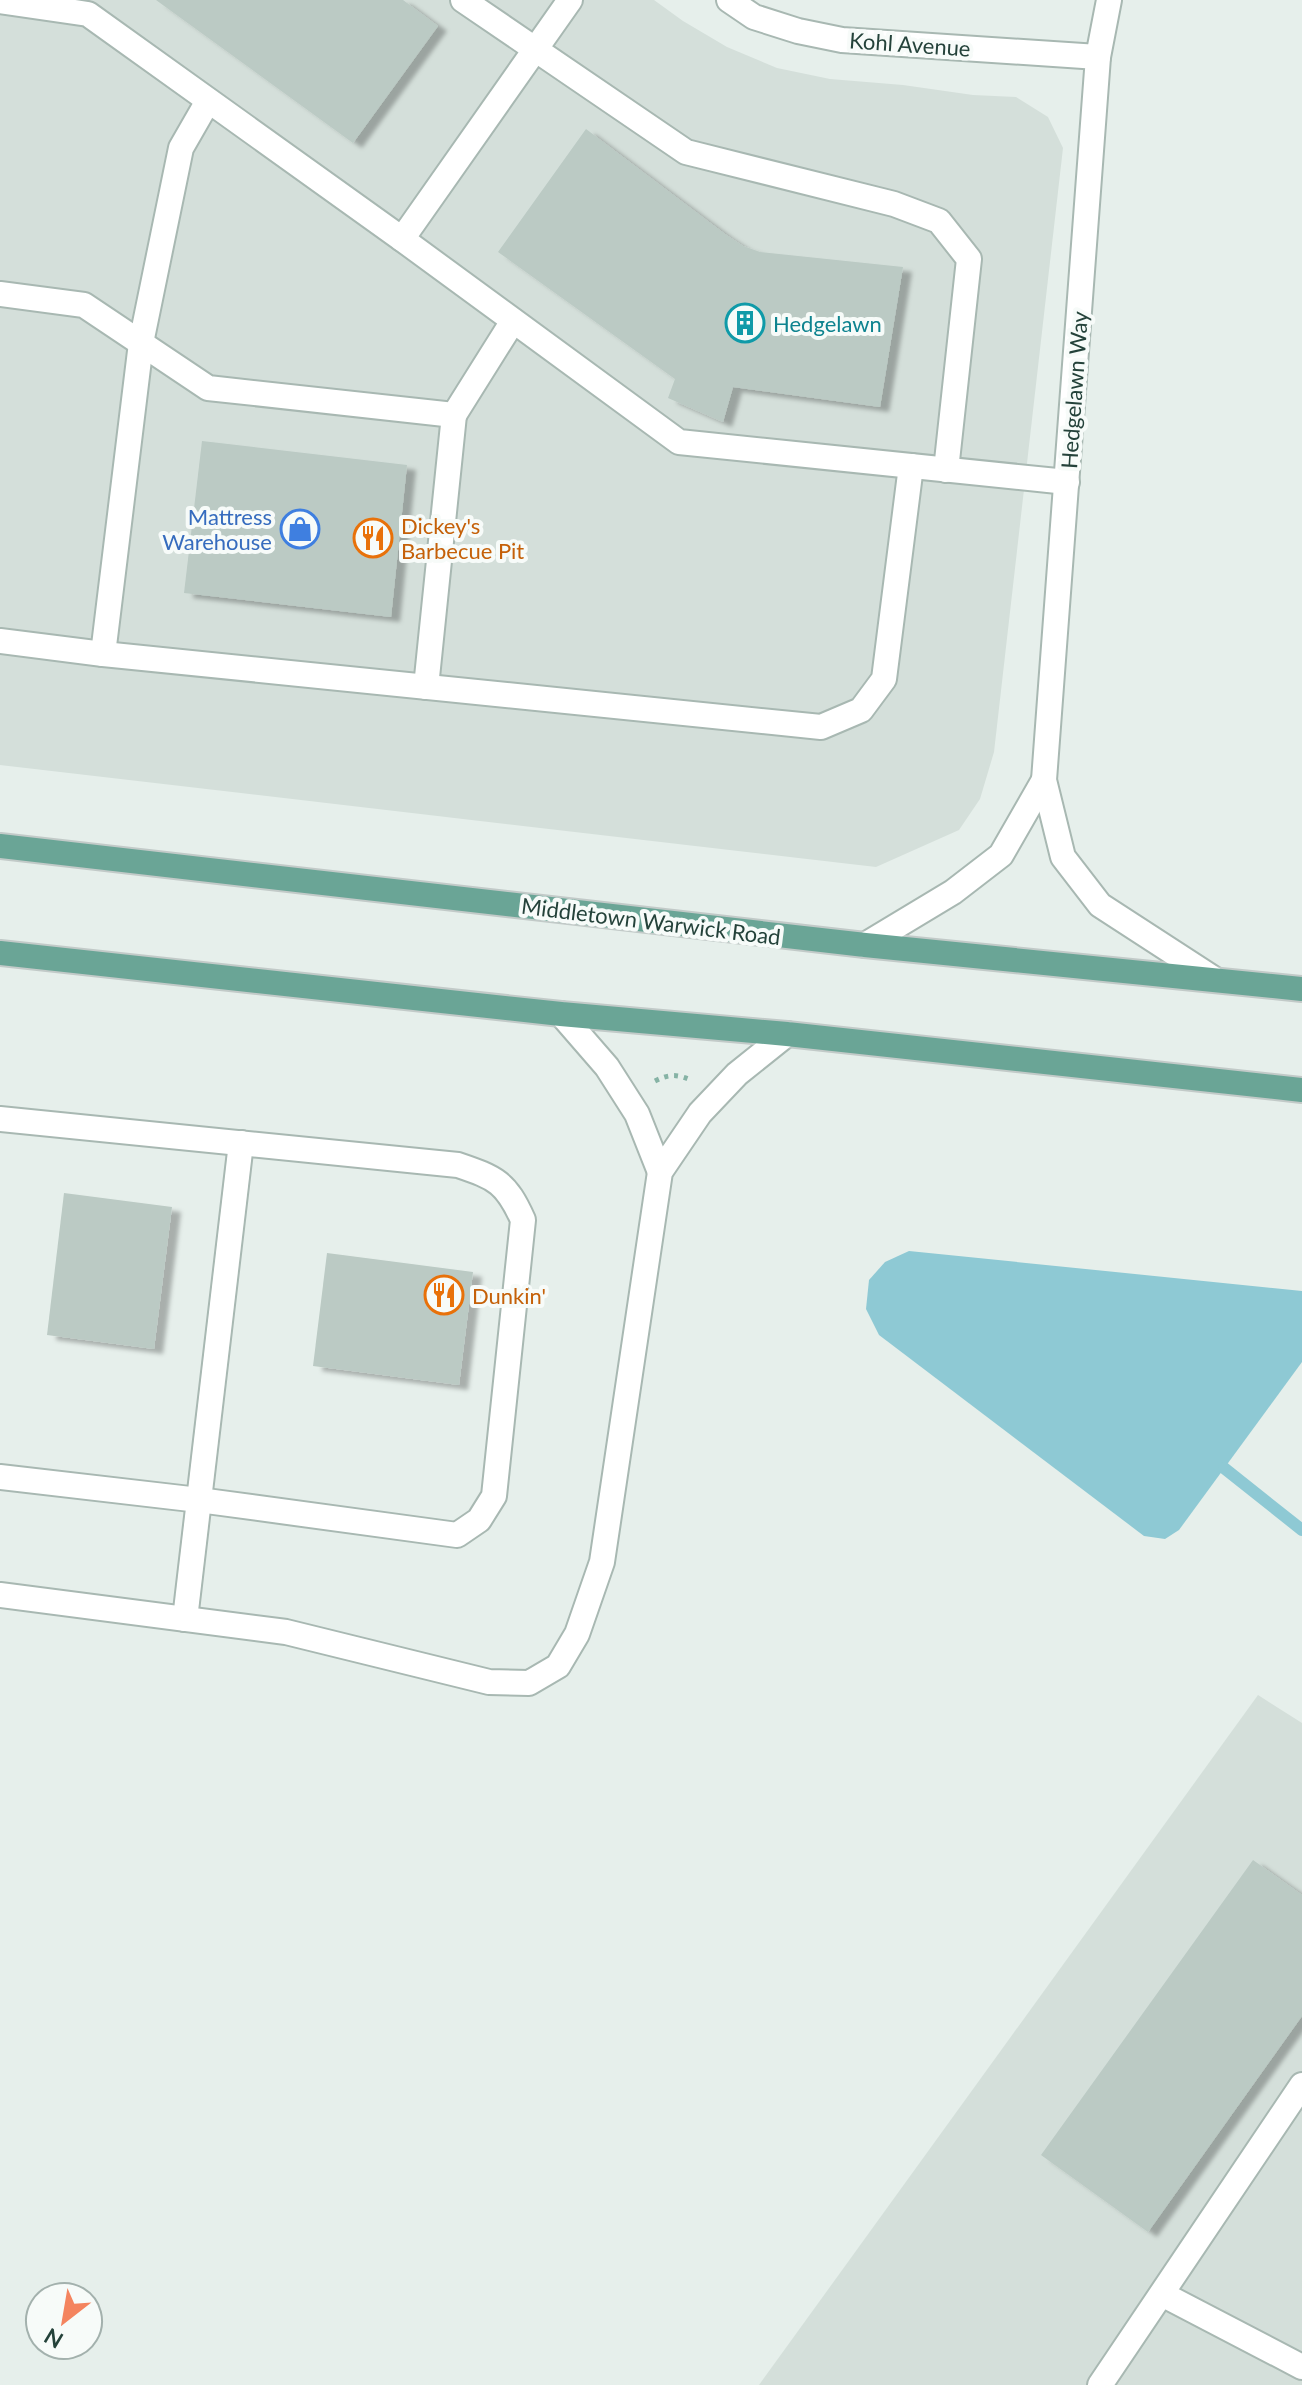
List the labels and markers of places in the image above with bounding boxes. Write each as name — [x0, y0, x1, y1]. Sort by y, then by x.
building icon: Hedgelawn — [724, 302, 766, 344]
place label: Hedgelawn — [773, 310, 882, 337]
place label: Mattress Warehouse — [162, 503, 272, 555]
shop icon: Mattress Warehouse — [279, 508, 321, 550]
place label: Dickey's Barbecue Pit — [401, 512, 524, 564]
restaurant icon: Dickey's Barbecue Pit — [352, 517, 394, 559]
restaurant icon: Dunkin' — [423, 1274, 465, 1316]
place label: Dunkin' — [472, 1282, 546, 1309]

